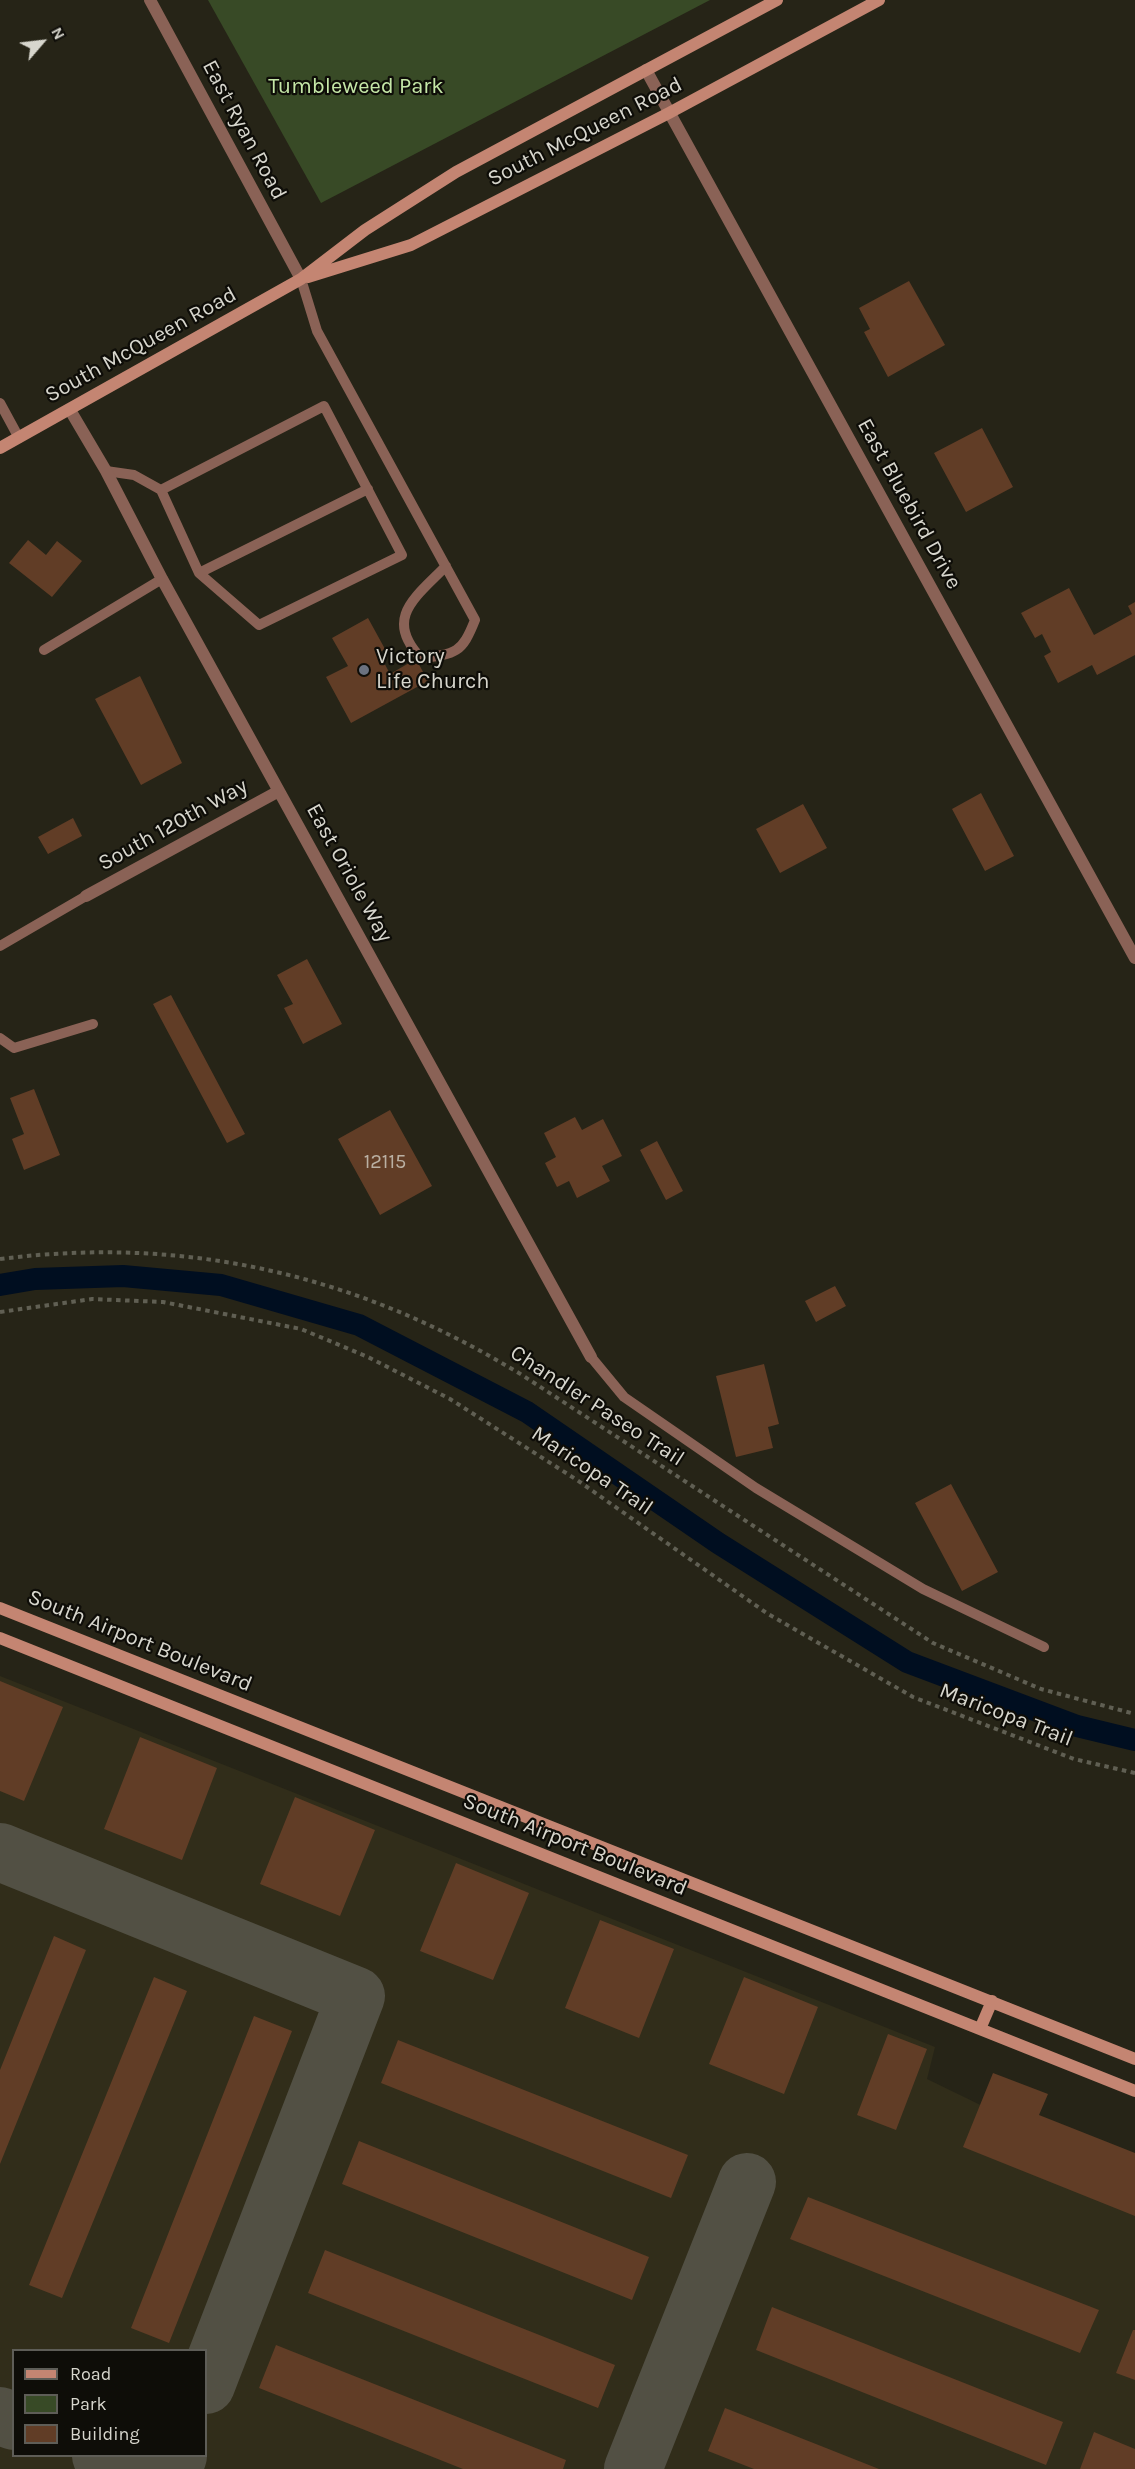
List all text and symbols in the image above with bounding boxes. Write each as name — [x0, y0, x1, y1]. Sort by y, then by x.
north arrow — [12, 12, 72, 72]
text: N — [47, 24, 69, 43]
street label: East Ryan Road — [196, 56, 292, 204]
street label: South McQueen Road — [483, 71, 687, 193]
park label: Tumbleweed Park — [268, 74, 444, 100]
street label: South McQueen Road — [41, 281, 241, 409]
street label: East Bluebird Drive — [851, 414, 967, 594]
place label: Victory Life Church — [376, 644, 490, 696]
marker: Victory Life Church — [357, 663, 371, 677]
street label: South 120th Way — [94, 773, 252, 877]
street label: East Oriole Way — [300, 799, 398, 947]
house number: 12115 — [364, 1150, 406, 1174]
street label: Chandler Paseo Trail — [505, 1340, 689, 1472]
street label: Maricopa Trail — [526, 1421, 658, 1521]
street label: South Airport Boulevard — [24, 1584, 256, 1698]
street label: Maricopa Trail — [935, 1677, 1077, 1753]
street label: South Airport Boulevard — [459, 1788, 691, 1902]
legend — [12, 2349, 207, 2457]
text: Road — [70, 2363, 111, 2385]
text: Park — [70, 2393, 107, 2415]
text: Building — [70, 2423, 140, 2445]

